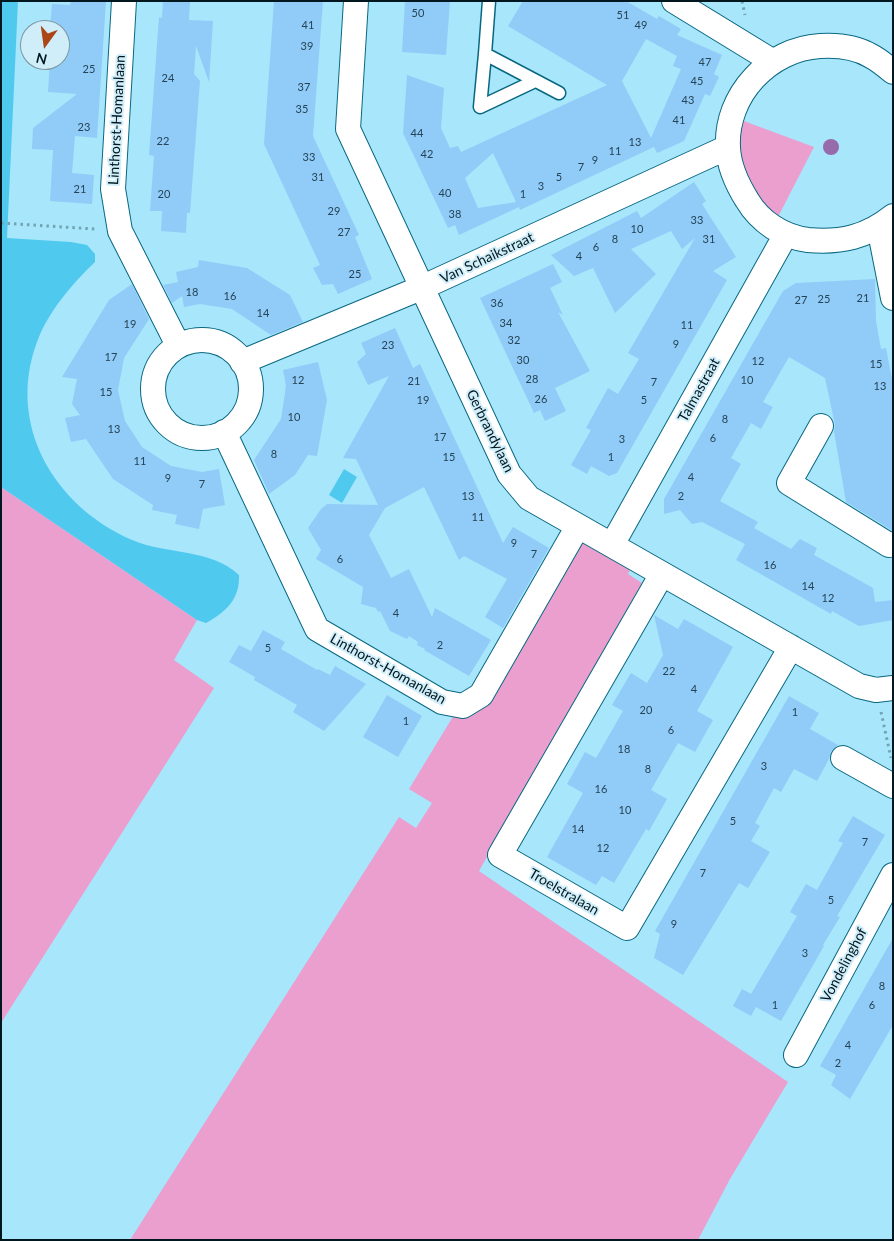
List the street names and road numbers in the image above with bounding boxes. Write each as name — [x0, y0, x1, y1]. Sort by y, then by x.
street label: Linthorst-Homanlaan — [105, 55, 129, 185]
street label: Van Schaikstraat — [438, 229, 536, 287]
street label: Talmastraat — [675, 355, 723, 425]
street label: Gerbrandylaan — [463, 387, 517, 475]
street label: Linthorst-Homanlaan — [327, 630, 449, 708]
street label: Troelstralaan — [526, 865, 602, 919]
street label: Vondelinghof — [817, 925, 871, 1005]

